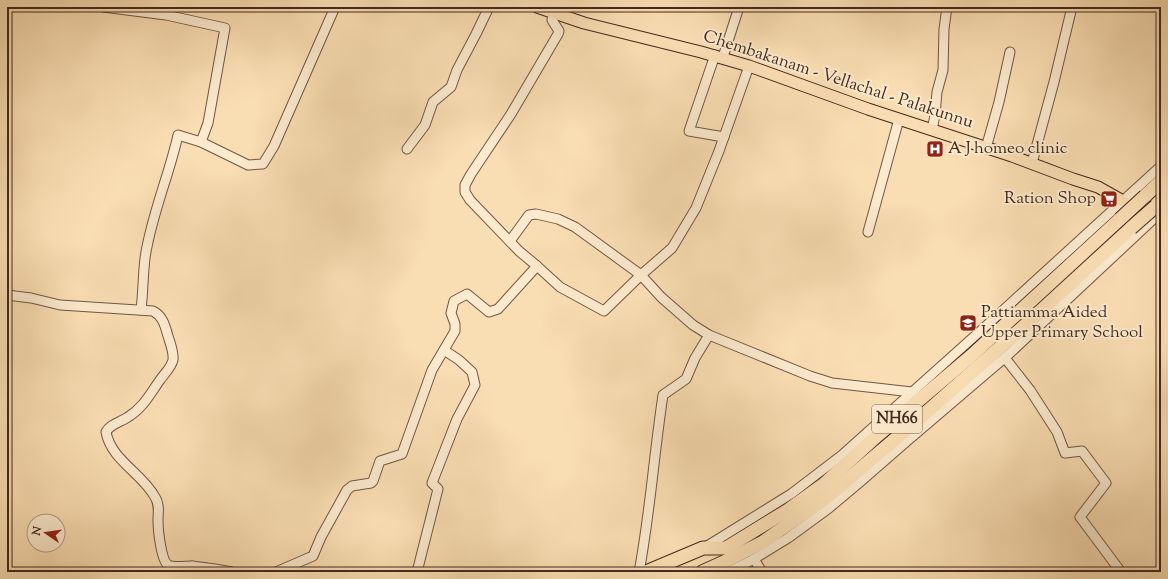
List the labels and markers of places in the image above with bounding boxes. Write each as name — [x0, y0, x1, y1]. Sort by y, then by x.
place label: A J homeo clinic — [948, 137, 1068, 161]
hospital icon: A J homeo clinic — [925, 139, 945, 159]
place label: Ration Shop — [1004, 187, 1096, 211]
supermarket icon: Ration Shop — [1099, 189, 1119, 209]
place label: Pattiamma Aided Upper Primary School — [981, 301, 1143, 345]
school or university icon: Pattiamma Aided Upper Primary School — [958, 313, 978, 333]

